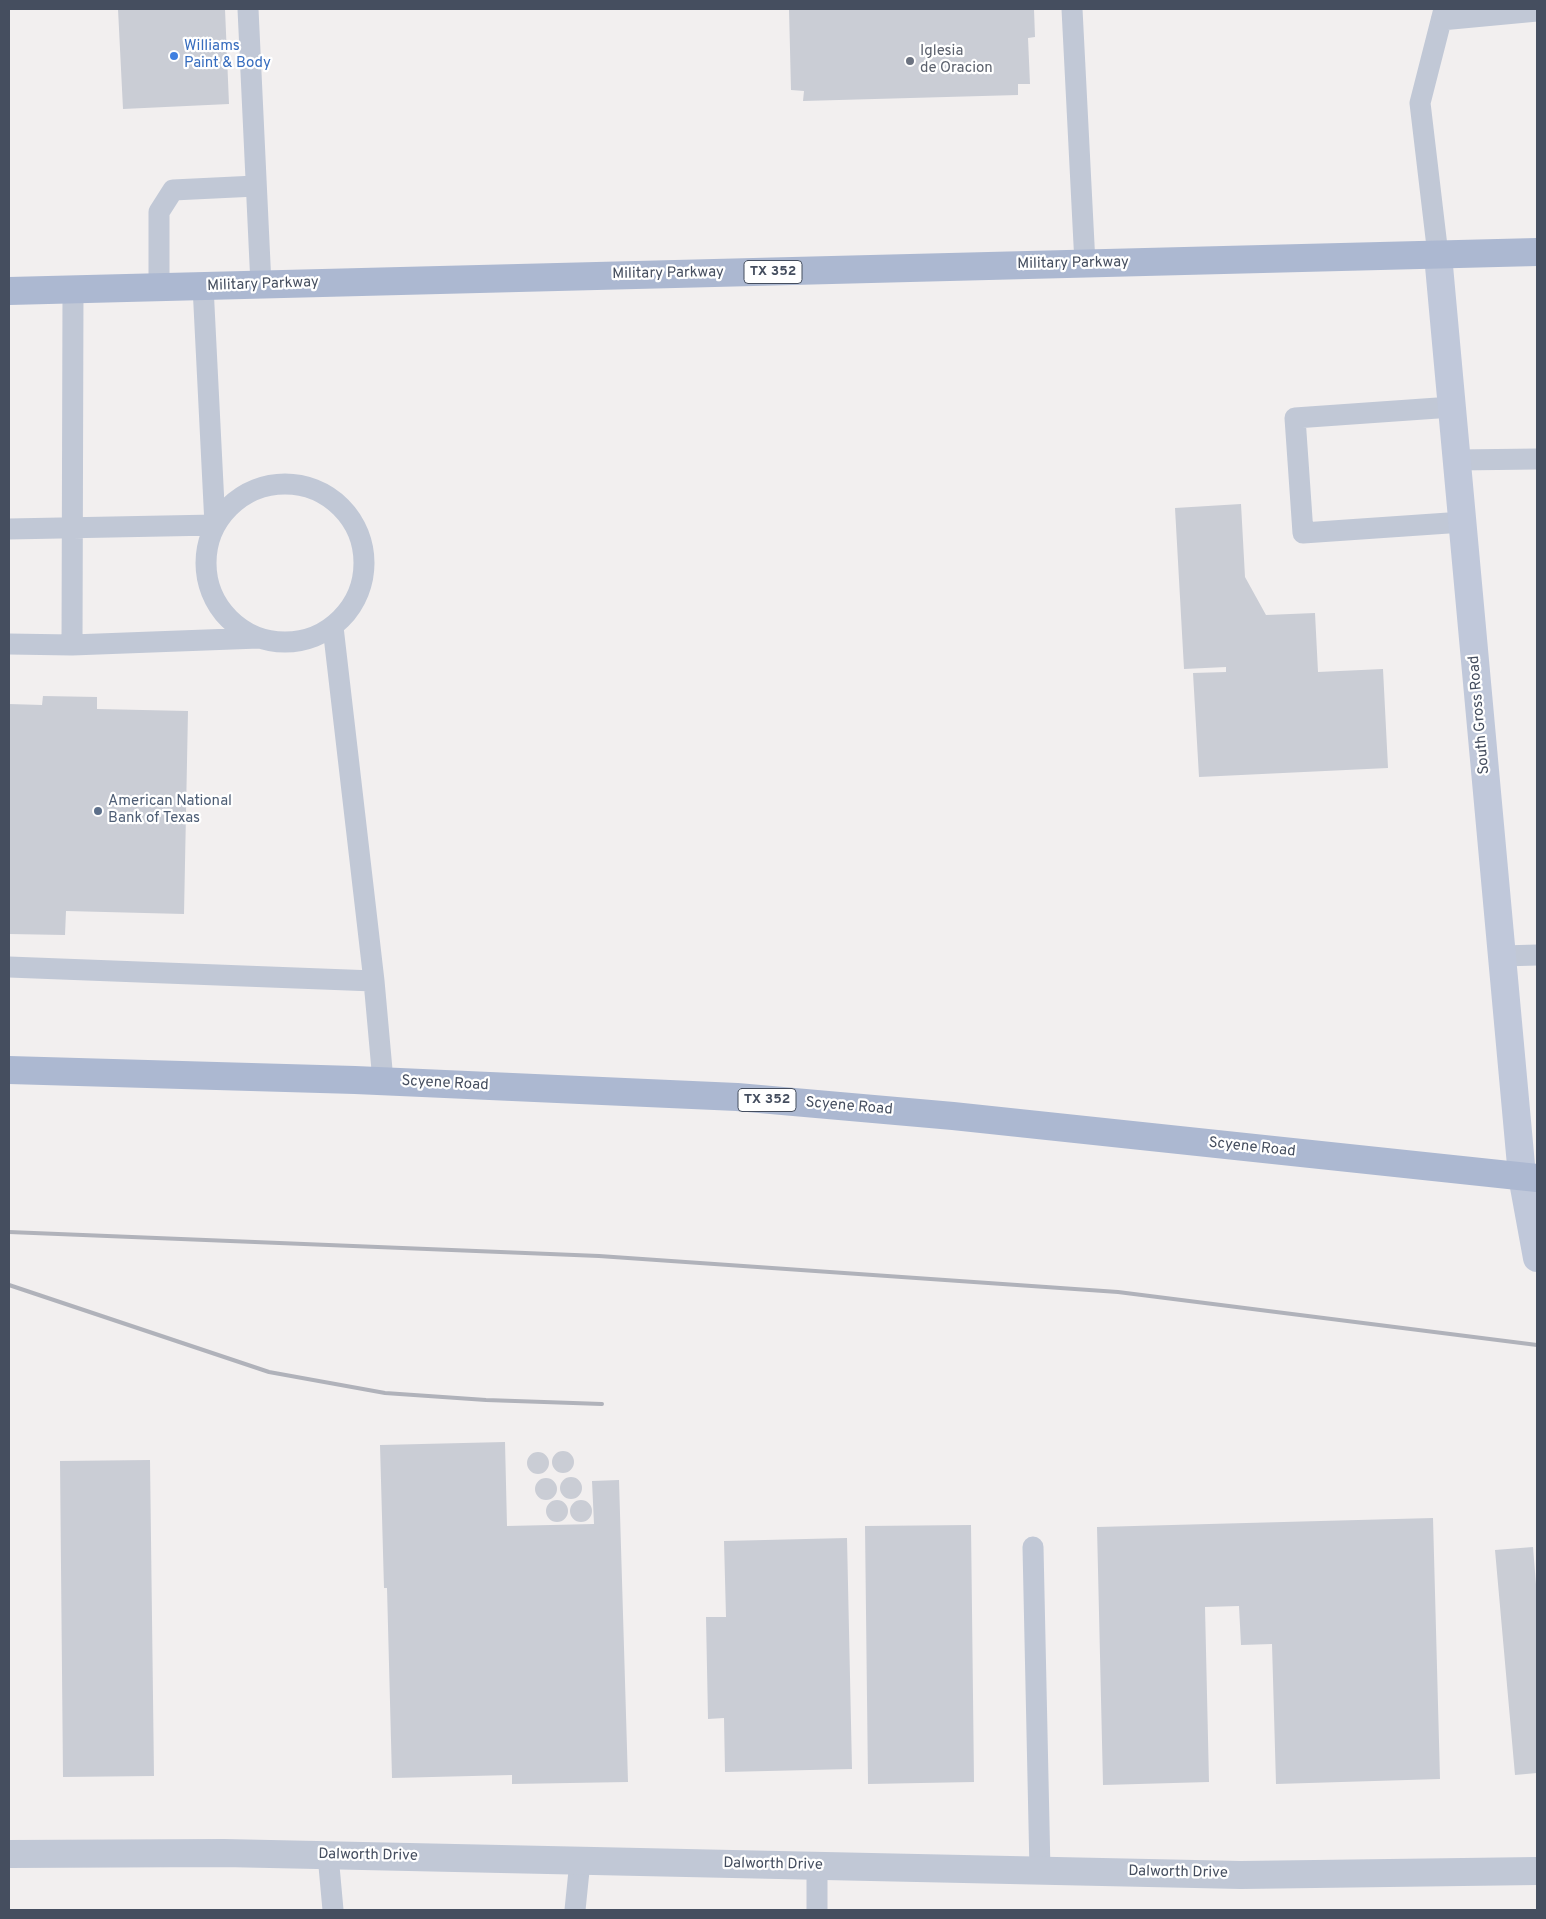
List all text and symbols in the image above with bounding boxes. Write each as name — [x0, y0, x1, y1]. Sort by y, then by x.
place label: Williams Paint & Body — [184, 38, 271, 73]
place label: Iglesia de Oracion — [920, 43, 993, 78]
marker: Williams Paint & Body — [168, 50, 180, 62]
marker: Iglesia de Oracion — [904, 55, 916, 67]
street label: Military Parkway — [1017, 254, 1129, 274]
road number: TX 352 — [744, 260, 802, 284]
street label: Military Parkway — [612, 264, 724, 284]
street label: Military Parkway — [207, 274, 319, 296]
street label: South Gross Road — [1466, 655, 1494, 775]
place label: American National Bank of Texas — [108, 793, 232, 828]
marker: American National Bank of Texas — [92, 805, 104, 817]
street label: Scyene Road — [401, 1073, 489, 1095]
road number: TX 352 — [738, 1088, 796, 1112]
street label: Scyene Road — [805, 1094, 893, 1120]
street label: Scyene Road — [1208, 1134, 1296, 1162]
street label: Dalworth Drive — [318, 1846, 418, 1866]
street label: Dalworth Drive — [723, 1855, 823, 1875]
street label: Dalworth Drive — [1128, 1863, 1228, 1883]

